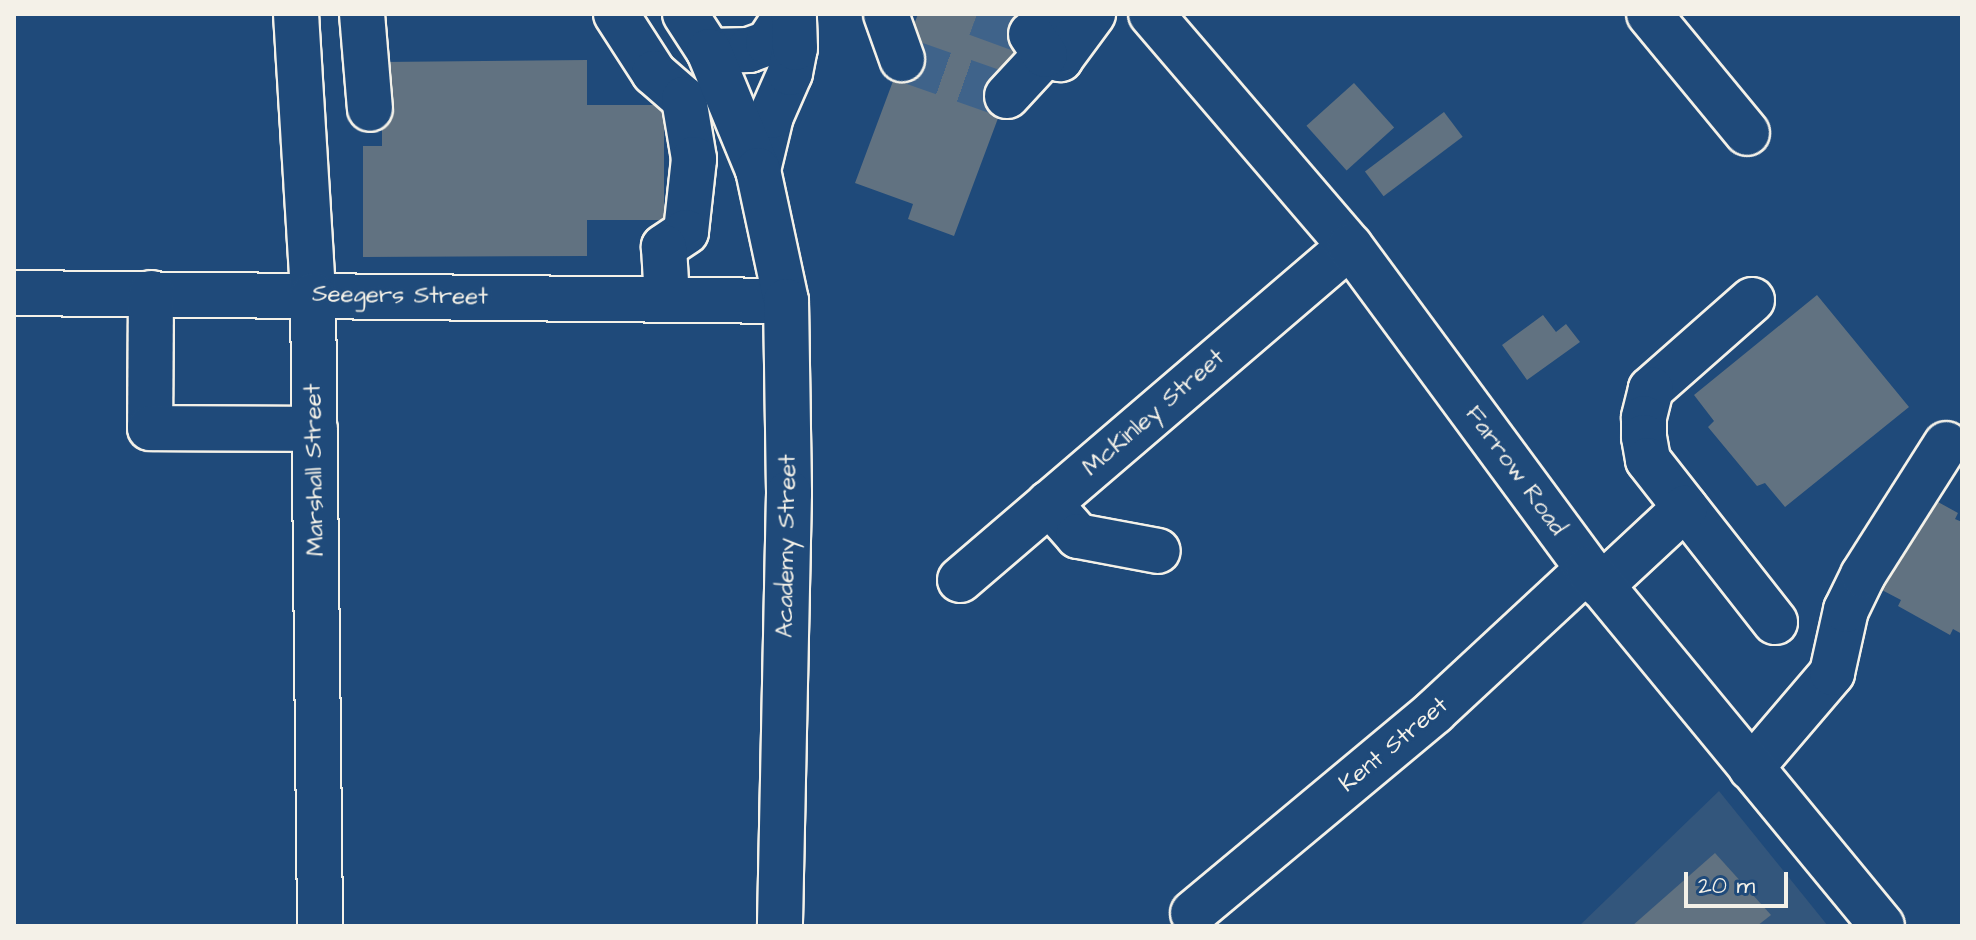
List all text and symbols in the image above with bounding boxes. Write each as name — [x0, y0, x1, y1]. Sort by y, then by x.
street label: Seegers Street — [312, 280, 488, 312]
street label: McKinley Street — [1077, 343, 1231, 483]
street label: Marshall Street — [299, 383, 331, 557]
street label: Farrow Road — [1458, 401, 1572, 541]
street label: Academy Street — [771, 454, 803, 638]
street label: Kent Street — [1334, 691, 1454, 799]
scale bar — [1688, 856, 1792, 906]
text: 20 m — [1698, 869, 1755, 903]

